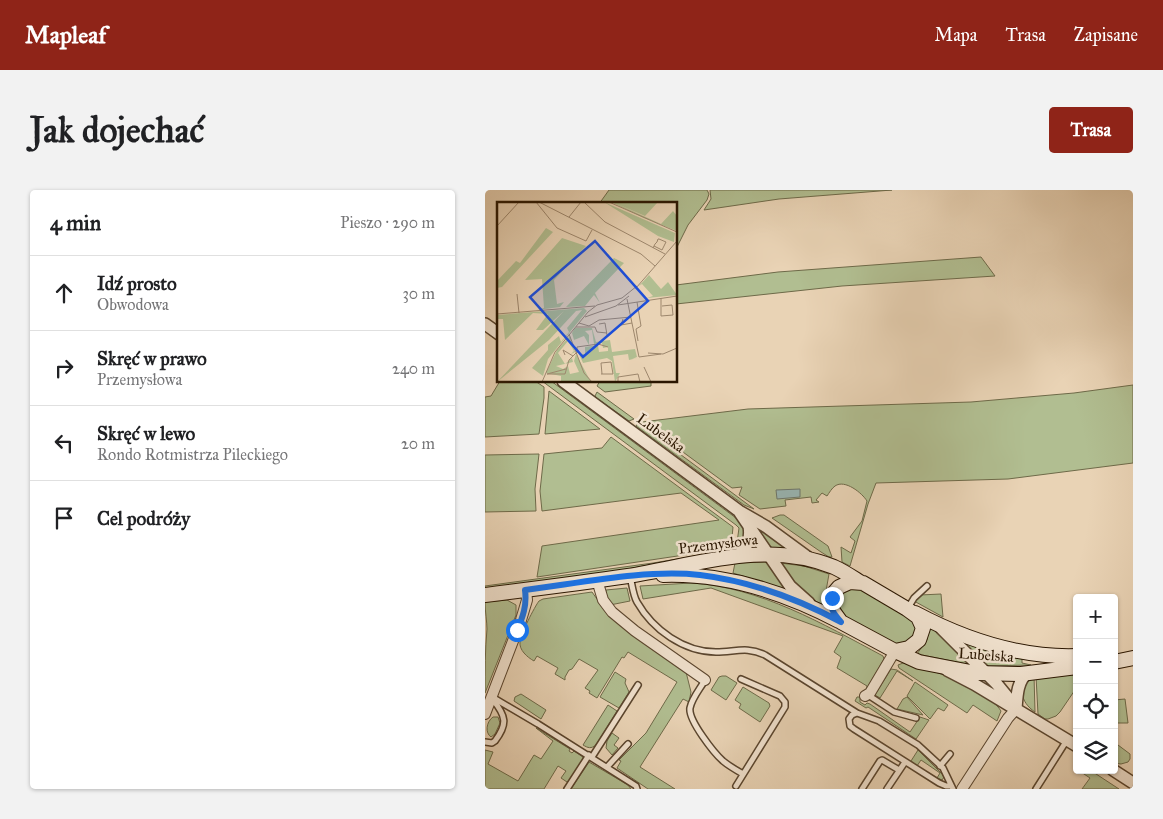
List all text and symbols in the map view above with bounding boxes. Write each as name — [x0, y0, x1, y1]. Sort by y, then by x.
text: Mapleaf — [25, 20, 106, 50]
text: Mapa — [935, 24, 977, 46]
text: Trasa — [1005, 24, 1046, 46]
text: Zapisane — [1074, 24, 1138, 46]
button: Trasa — [1049, 107, 1133, 153]
text: Jak dojechać — [30, 109, 204, 152]
inset map — [497, 202, 677, 382]
text: 4 min — [50, 210, 101, 236]
text: Pieszo · 290 m — [340, 213, 435, 232]
text: Idź prosto — [97, 272, 177, 295]
icon: ahead — [50, 279, 78, 307]
text: 30 m — [402, 284, 435, 303]
text: Obwodowa — [97, 295, 169, 314]
text: Skręć w prawo — [97, 347, 207, 370]
icon: right — [50, 354, 78, 382]
text: 240 m — [392, 359, 435, 378]
text: Przemysłowa — [97, 370, 182, 389]
street label: Lubelska — [633, 409, 689, 457]
text: Skręć w lewo — [97, 422, 195, 445]
icon: left — [50, 429, 78, 457]
text: 20 m — [401, 434, 435, 453]
text: Rondo Rotmistrza Pileckiego — [97, 445, 288, 464]
icon: arrive — [50, 504, 78, 532]
text: Cel podróży — [97, 507, 190, 530]
street label: Przemysłowa — [677, 530, 759, 558]
route end — [821, 587, 844, 610]
map controls — [1073, 594, 1118, 774]
button: + — [1073, 594, 1118, 639]
route start — [506, 619, 529, 642]
button: − — [1073, 639, 1118, 684]
street label: Lubelska — [958, 644, 1015, 666]
button: locate — [1073, 684, 1118, 729]
button: layers — [1073, 729, 1118, 774]

